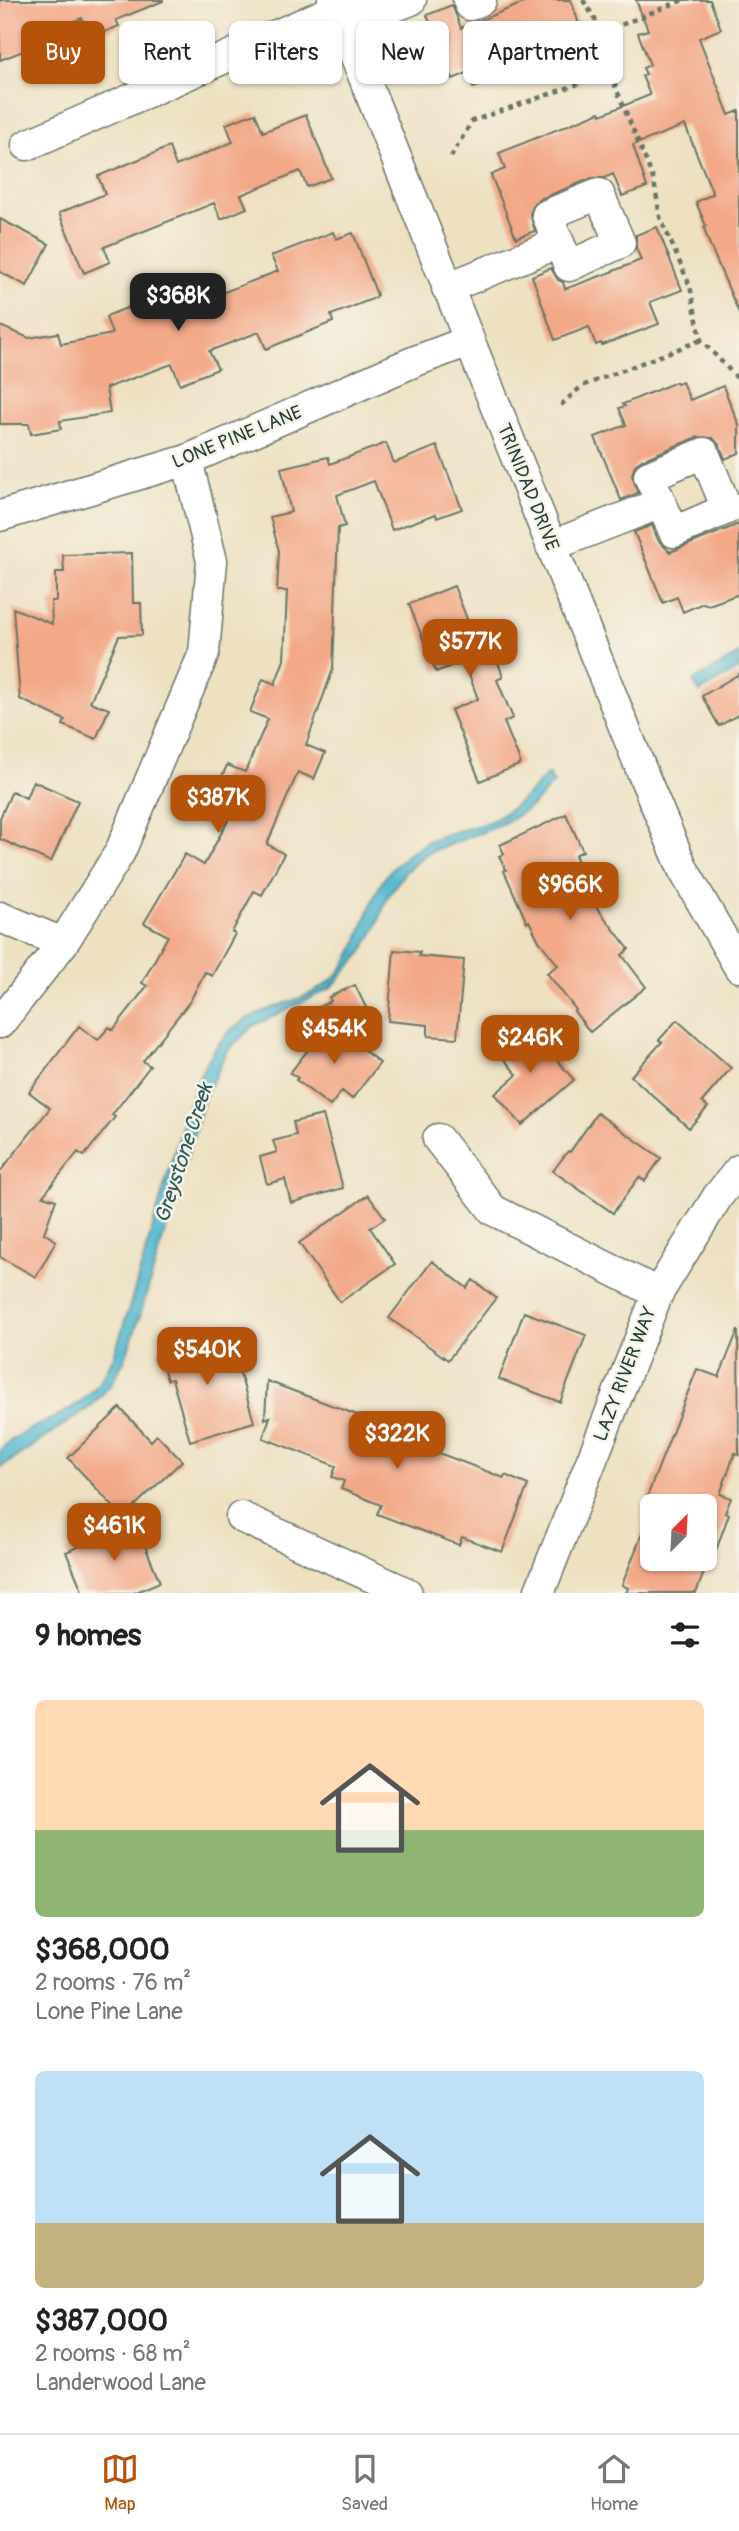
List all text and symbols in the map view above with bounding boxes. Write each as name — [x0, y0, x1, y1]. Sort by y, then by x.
chip: Buy — [21, 21, 105, 84]
chip: Rent — [119, 21, 215, 84]
chip: Filters — [229, 21, 342, 84]
chip: New — [356, 21, 449, 84]
chip: Apartment — [463, 21, 623, 84]
pin: $368K — [129, 274, 227, 333]
text: $368K — [146, 281, 210, 310]
street label: LONE PINE LANE — [168, 400, 306, 474]
street label: TRINIDAD DRIVE — [492, 420, 564, 554]
pin: $577K — [421, 620, 519, 679]
text: $577K — [438, 627, 502, 656]
pin: $387K — [169, 776, 267, 835]
text: $387K — [187, 783, 249, 812]
pin: $966K — [521, 862, 619, 922]
text: $966K — [538, 870, 602, 899]
pin: $454K — [285, 1006, 383, 1066]
text: $454K — [301, 1014, 367, 1043]
pin: $246K — [481, 1016, 579, 1075]
text: $246K — [497, 1023, 563, 1052]
water label: Greystone Creek — [149, 1077, 220, 1226]
street label: LAZY RIVER WAY — [588, 1303, 662, 1445]
pin: $540K — [158, 1328, 256, 1387]
text: $540K — [173, 1335, 241, 1364]
pin: $322K — [348, 1412, 446, 1471]
text: $322K — [365, 1419, 429, 1448]
north arrow — [640, 1494, 718, 1572]
map controls — [640, 1494, 717, 1571]
pin: $461K — [65, 1504, 163, 1563]
text: $461K — [83, 1511, 145, 1540]
icon: filters — [666, 1616, 704, 1654]
text: 9 homes — [35, 1617, 141, 1654]
icon: home — [307, 1745, 433, 1871]
text: $368,000 — [35, 1931, 170, 1968]
text: 2 rooms · 76 m² — [35, 1968, 191, 1997]
text: Lone Pine Lane — [35, 1997, 183, 2026]
icon: home — [307, 2116, 433, 2242]
text: $387,000 — [35, 2302, 168, 2339]
text: 2 rooms · 68 m² — [35, 2339, 191, 2368]
text: Landerwood Lane — [35, 2368, 206, 2397]
tab: Map — [101, 2450, 139, 2516]
tab: Saved — [341, 2450, 388, 2516]
tab: Home — [590, 2450, 638, 2516]

